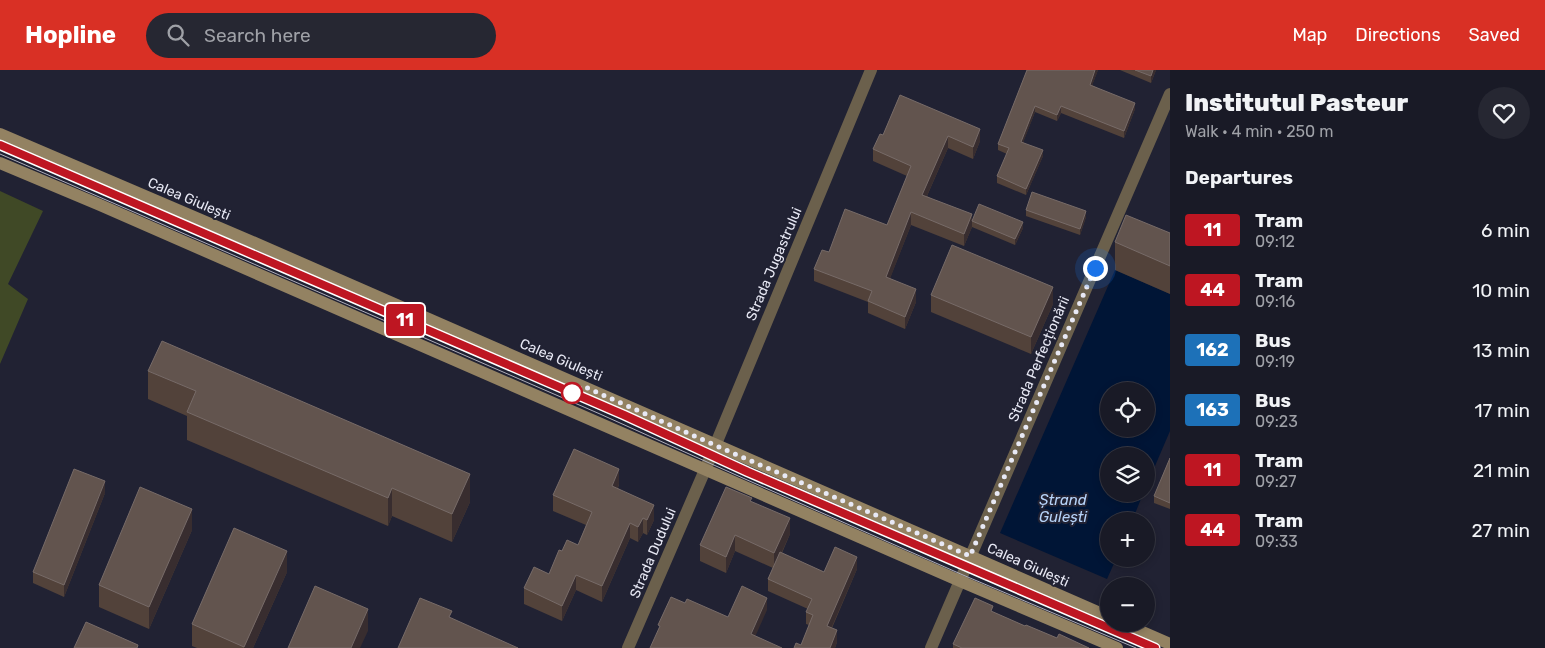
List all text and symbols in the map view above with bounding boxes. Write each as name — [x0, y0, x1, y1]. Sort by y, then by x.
search box — [146, 13, 496, 58]
text: Hopline — [25, 21, 116, 49]
icon: search — [164, 21, 192, 49]
text: Search here — [204, 24, 311, 47]
text: Map — [1292, 24, 1327, 46]
text: Directions — [1355, 24, 1441, 46]
text: Saved — [1469, 24, 1520, 46]
button: heart — [1478, 87, 1530, 139]
text: Institutul Pasteur — [1185, 89, 1408, 117]
text: Walk · 4 min · 250 m — [1185, 122, 1333, 141]
text: Departures — [1185, 166, 1293, 189]
street label: Calea Giulești — [145, 174, 233, 224]
street label: Strada Jugastrului — [742, 205, 806, 323]
text: Tram — [1255, 209, 1303, 232]
text: 11 — [1204, 219, 1221, 241]
text: 6 min — [1481, 219, 1530, 242]
text: 09:12 — [1255, 232, 1295, 251]
your location — [1083, 256, 1108, 281]
text: Tram — [1255, 269, 1303, 292]
text: 44 — [1200, 279, 1225, 301]
text: 10 min — [1472, 279, 1530, 302]
text: 09:16 — [1255, 292, 1295, 311]
street label: Strada Perfecționării — [1005, 294, 1073, 424]
line badge: 11 — [382, 304, 428, 336]
text: 11 — [396, 309, 414, 331]
text: Bus — [1255, 329, 1291, 352]
street label: Calea Giulești — [517, 335, 605, 385]
text: 162 — [1196, 339, 1229, 361]
text: 13 min — [1473, 339, 1530, 362]
text: 09:19 — [1255, 352, 1295, 371]
unlabelled marker — [561, 382, 583, 404]
map controls — [1100, 382, 1155, 632]
button: locate — [1100, 382, 1155, 437]
text: Bus — [1255, 389, 1291, 412]
text: 163 — [1196, 399, 1229, 421]
text: 17 min — [1474, 399, 1530, 422]
text: 09:23 — [1255, 412, 1298, 431]
button: layers — [1100, 447, 1155, 502]
text: Tram — [1255, 449, 1303, 472]
text: 11 — [1204, 459, 1221, 481]
text: 21 min — [1473, 459, 1530, 482]
text: 09:27 — [1255, 472, 1296, 491]
water label: Ștrand Gulești — [1039, 491, 1088, 526]
street label: Strada Dudului — [626, 505, 680, 601]
text: Tram — [1255, 509, 1303, 532]
button: + — [1100, 512, 1155, 567]
text: 44 — [1200, 519, 1225, 541]
text: 27 min — [1471, 519, 1530, 542]
text: 09:33 — [1255, 532, 1298, 551]
street label: Calea Giulești — [984, 539, 1072, 591]
button: − — [1100, 577, 1155, 632]

